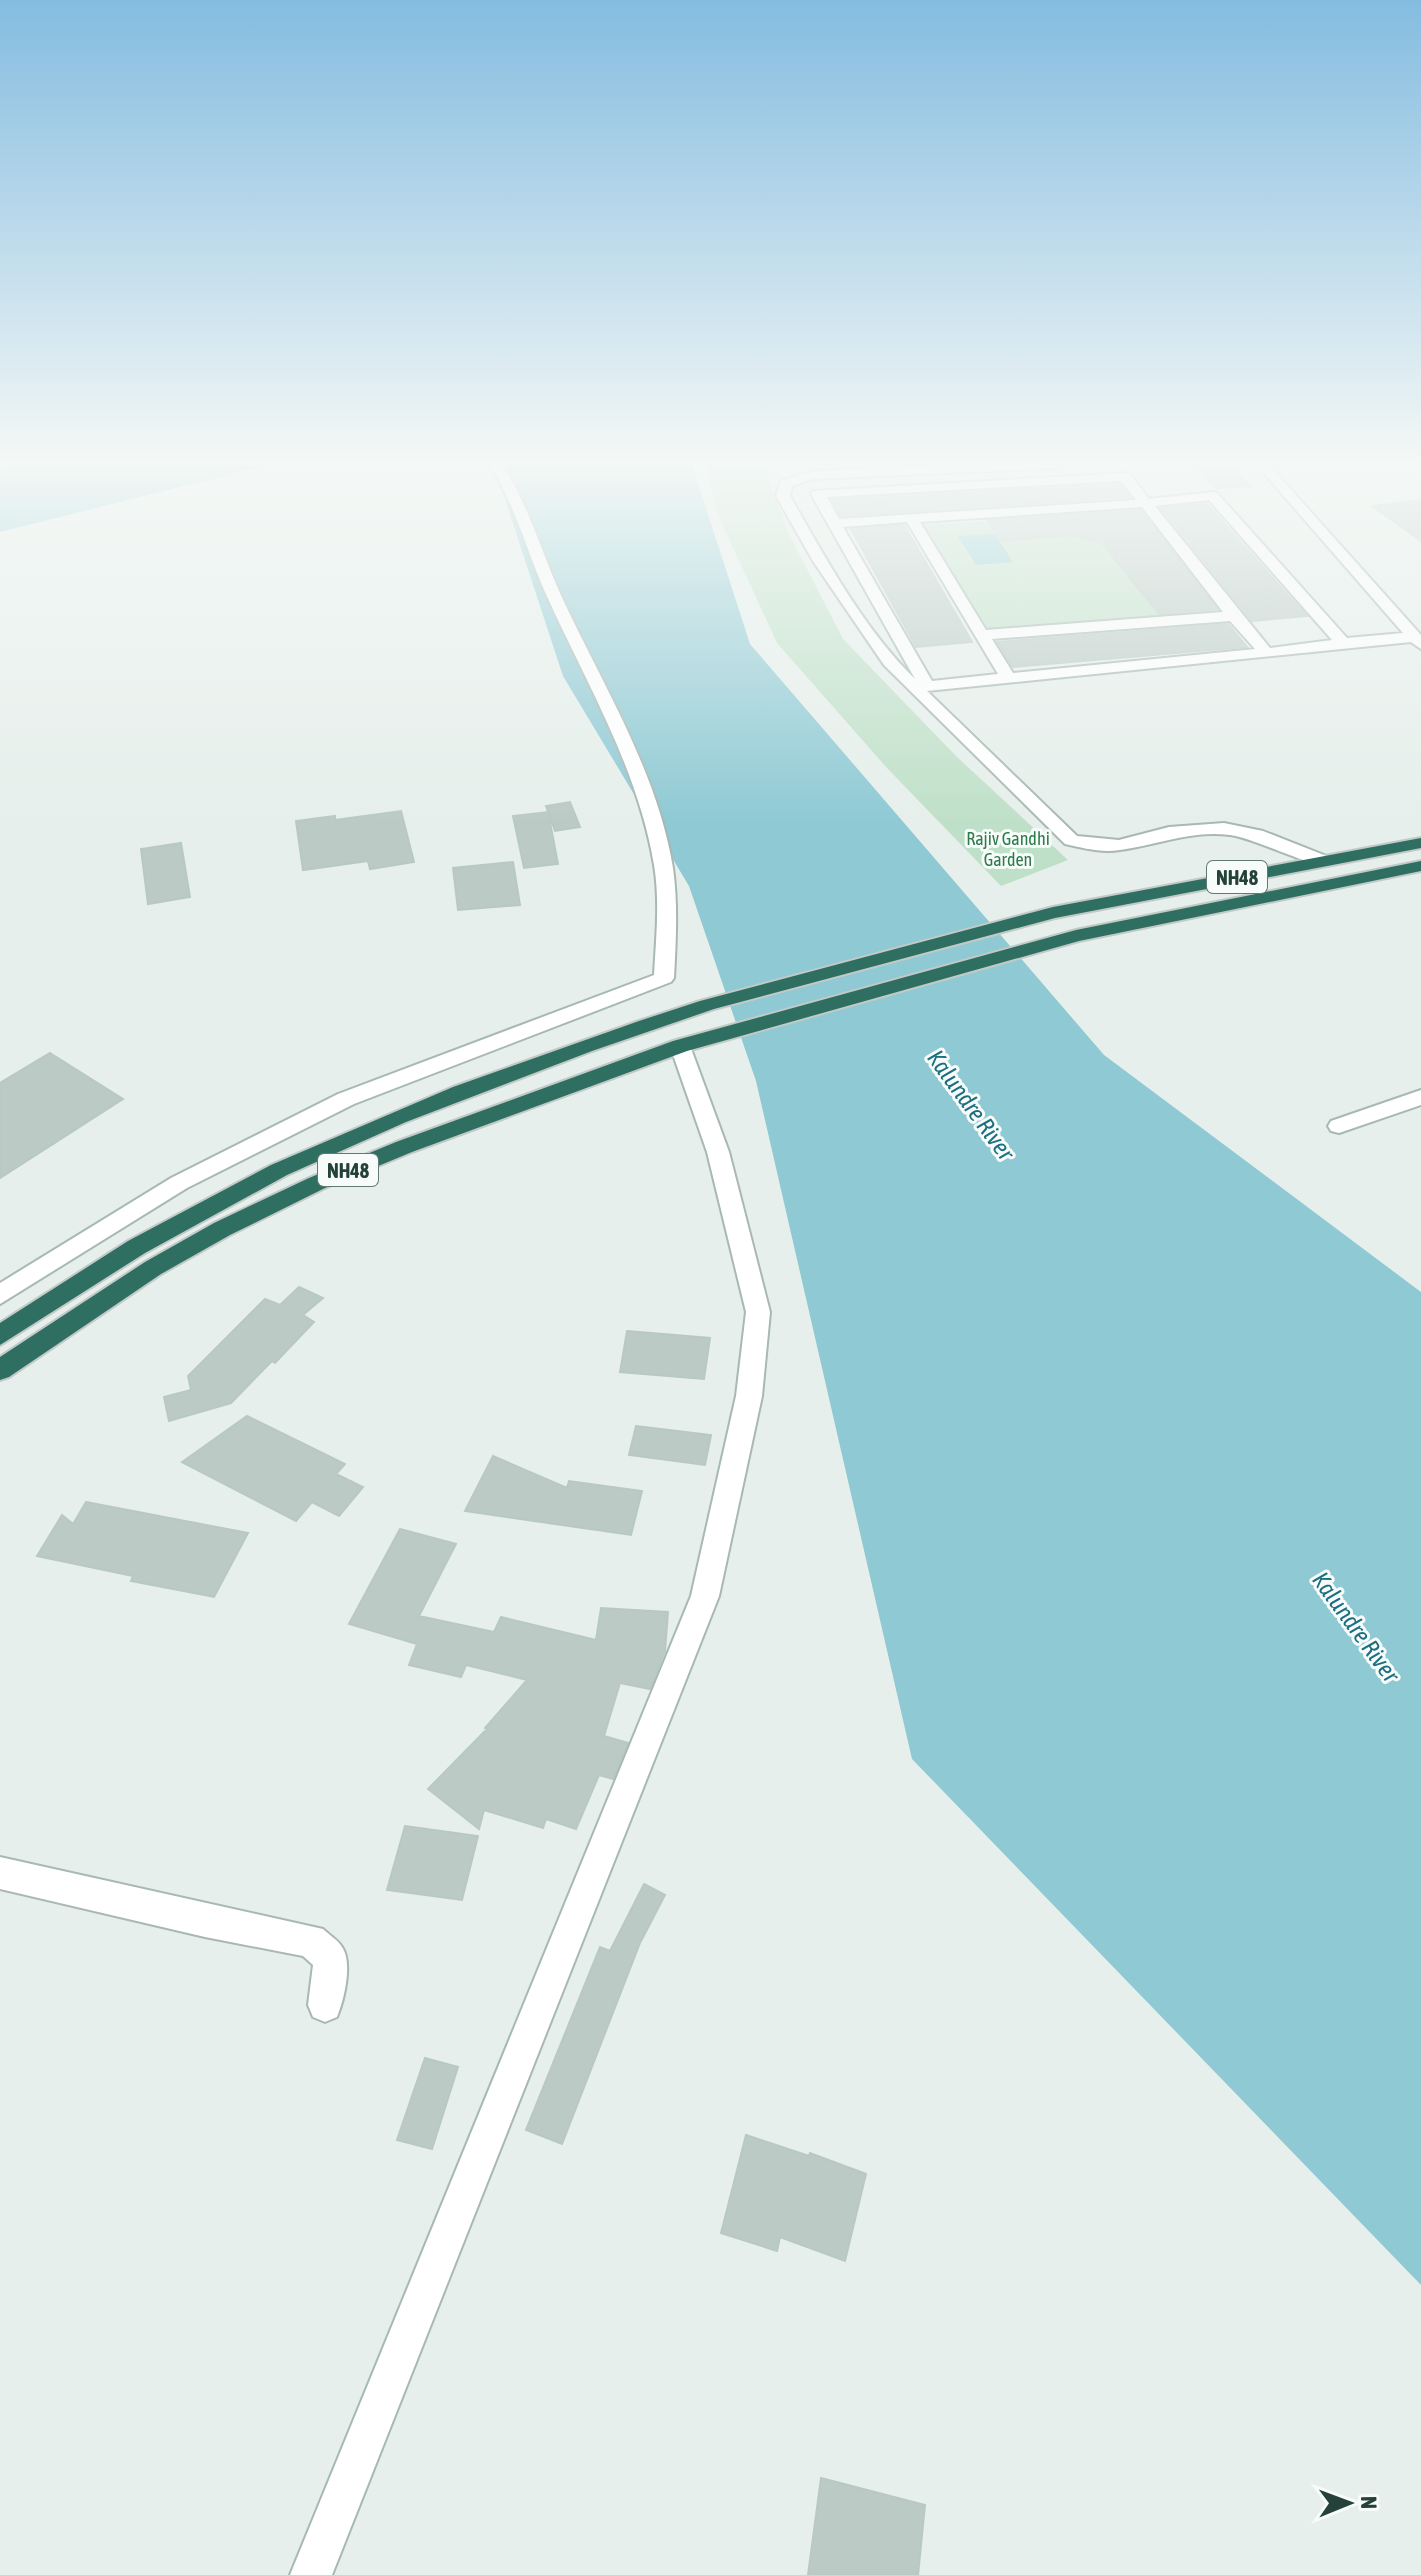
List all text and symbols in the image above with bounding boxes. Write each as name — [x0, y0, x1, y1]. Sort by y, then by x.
park label: Rajiv Gandhi Garden — [966, 828, 1050, 870]
road number: NH48 — [1207, 861, 1267, 893]
water label: Kalundre River — [922, 1045, 1020, 1166]
road number: NH48 — [318, 1154, 378, 1186]
water label: Kalundre River — [1307, 1567, 1405, 1688]
north arrow — [1309, 2463, 1389, 2543]
text: N — [1356, 2496, 1382, 2509]

